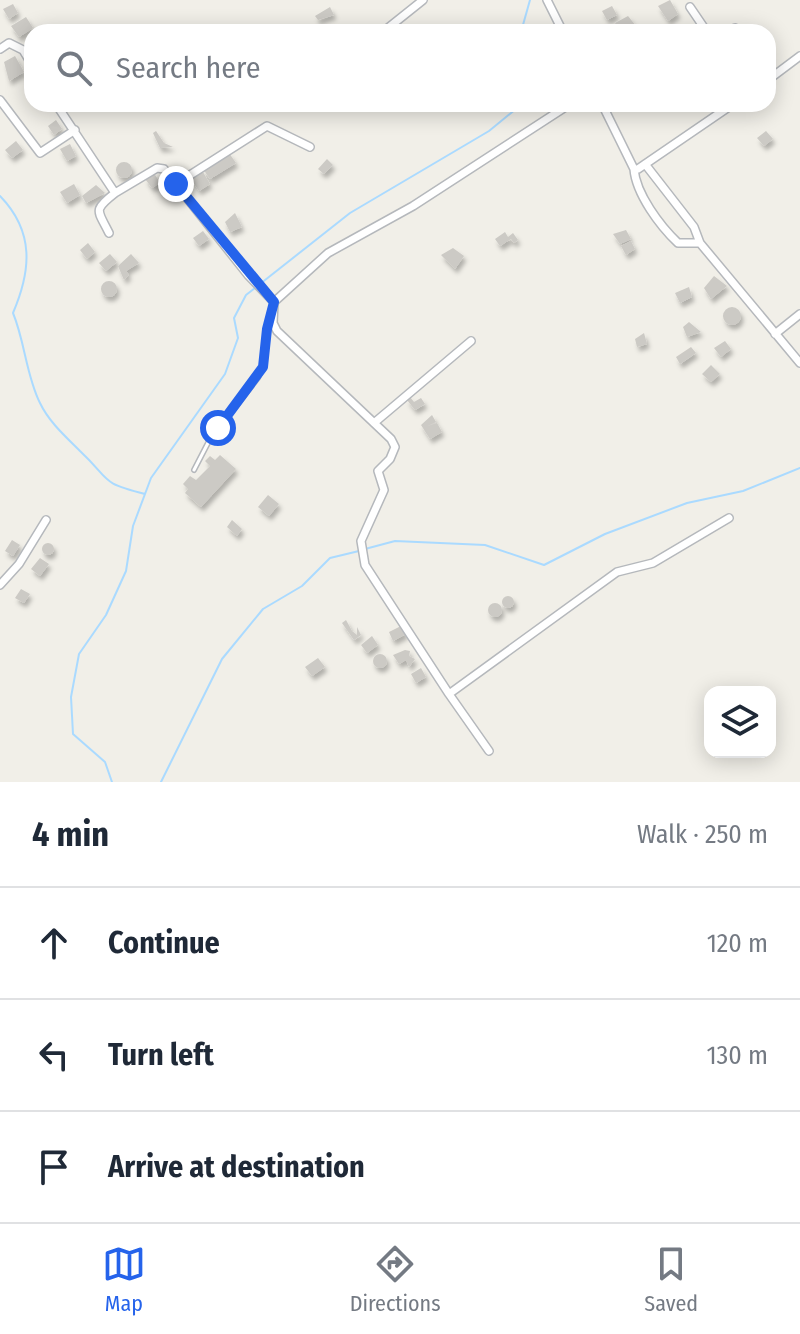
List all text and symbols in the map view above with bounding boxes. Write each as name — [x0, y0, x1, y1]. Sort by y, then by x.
search box — [24, 24, 776, 112]
icon: search — [52, 46, 96, 90]
text: Search here — [116, 50, 261, 86]
route end — [158, 166, 194, 202]
route start — [200, 410, 236, 446]
map controls — [704, 686, 776, 758]
button: layers — [704, 686, 776, 758]
text: 4 min — [32, 814, 109, 855]
text: Walk · 250 m — [637, 819, 768, 850]
icon: ahead — [32, 921, 76, 965]
text: Continue — [108, 925, 220, 961]
text: 120 m — [707, 928, 768, 959]
icon: left — [32, 1033, 76, 1077]
text: Turn left — [108, 1037, 214, 1073]
text: 130 m — [706, 1040, 768, 1071]
icon: arrive — [32, 1145, 76, 1189]
text: Arrive at destination — [108, 1149, 365, 1185]
tab: Map — [102, 1242, 146, 1317]
tab: Directions — [350, 1242, 441, 1317]
tab: Saved — [644, 1242, 698, 1317]

